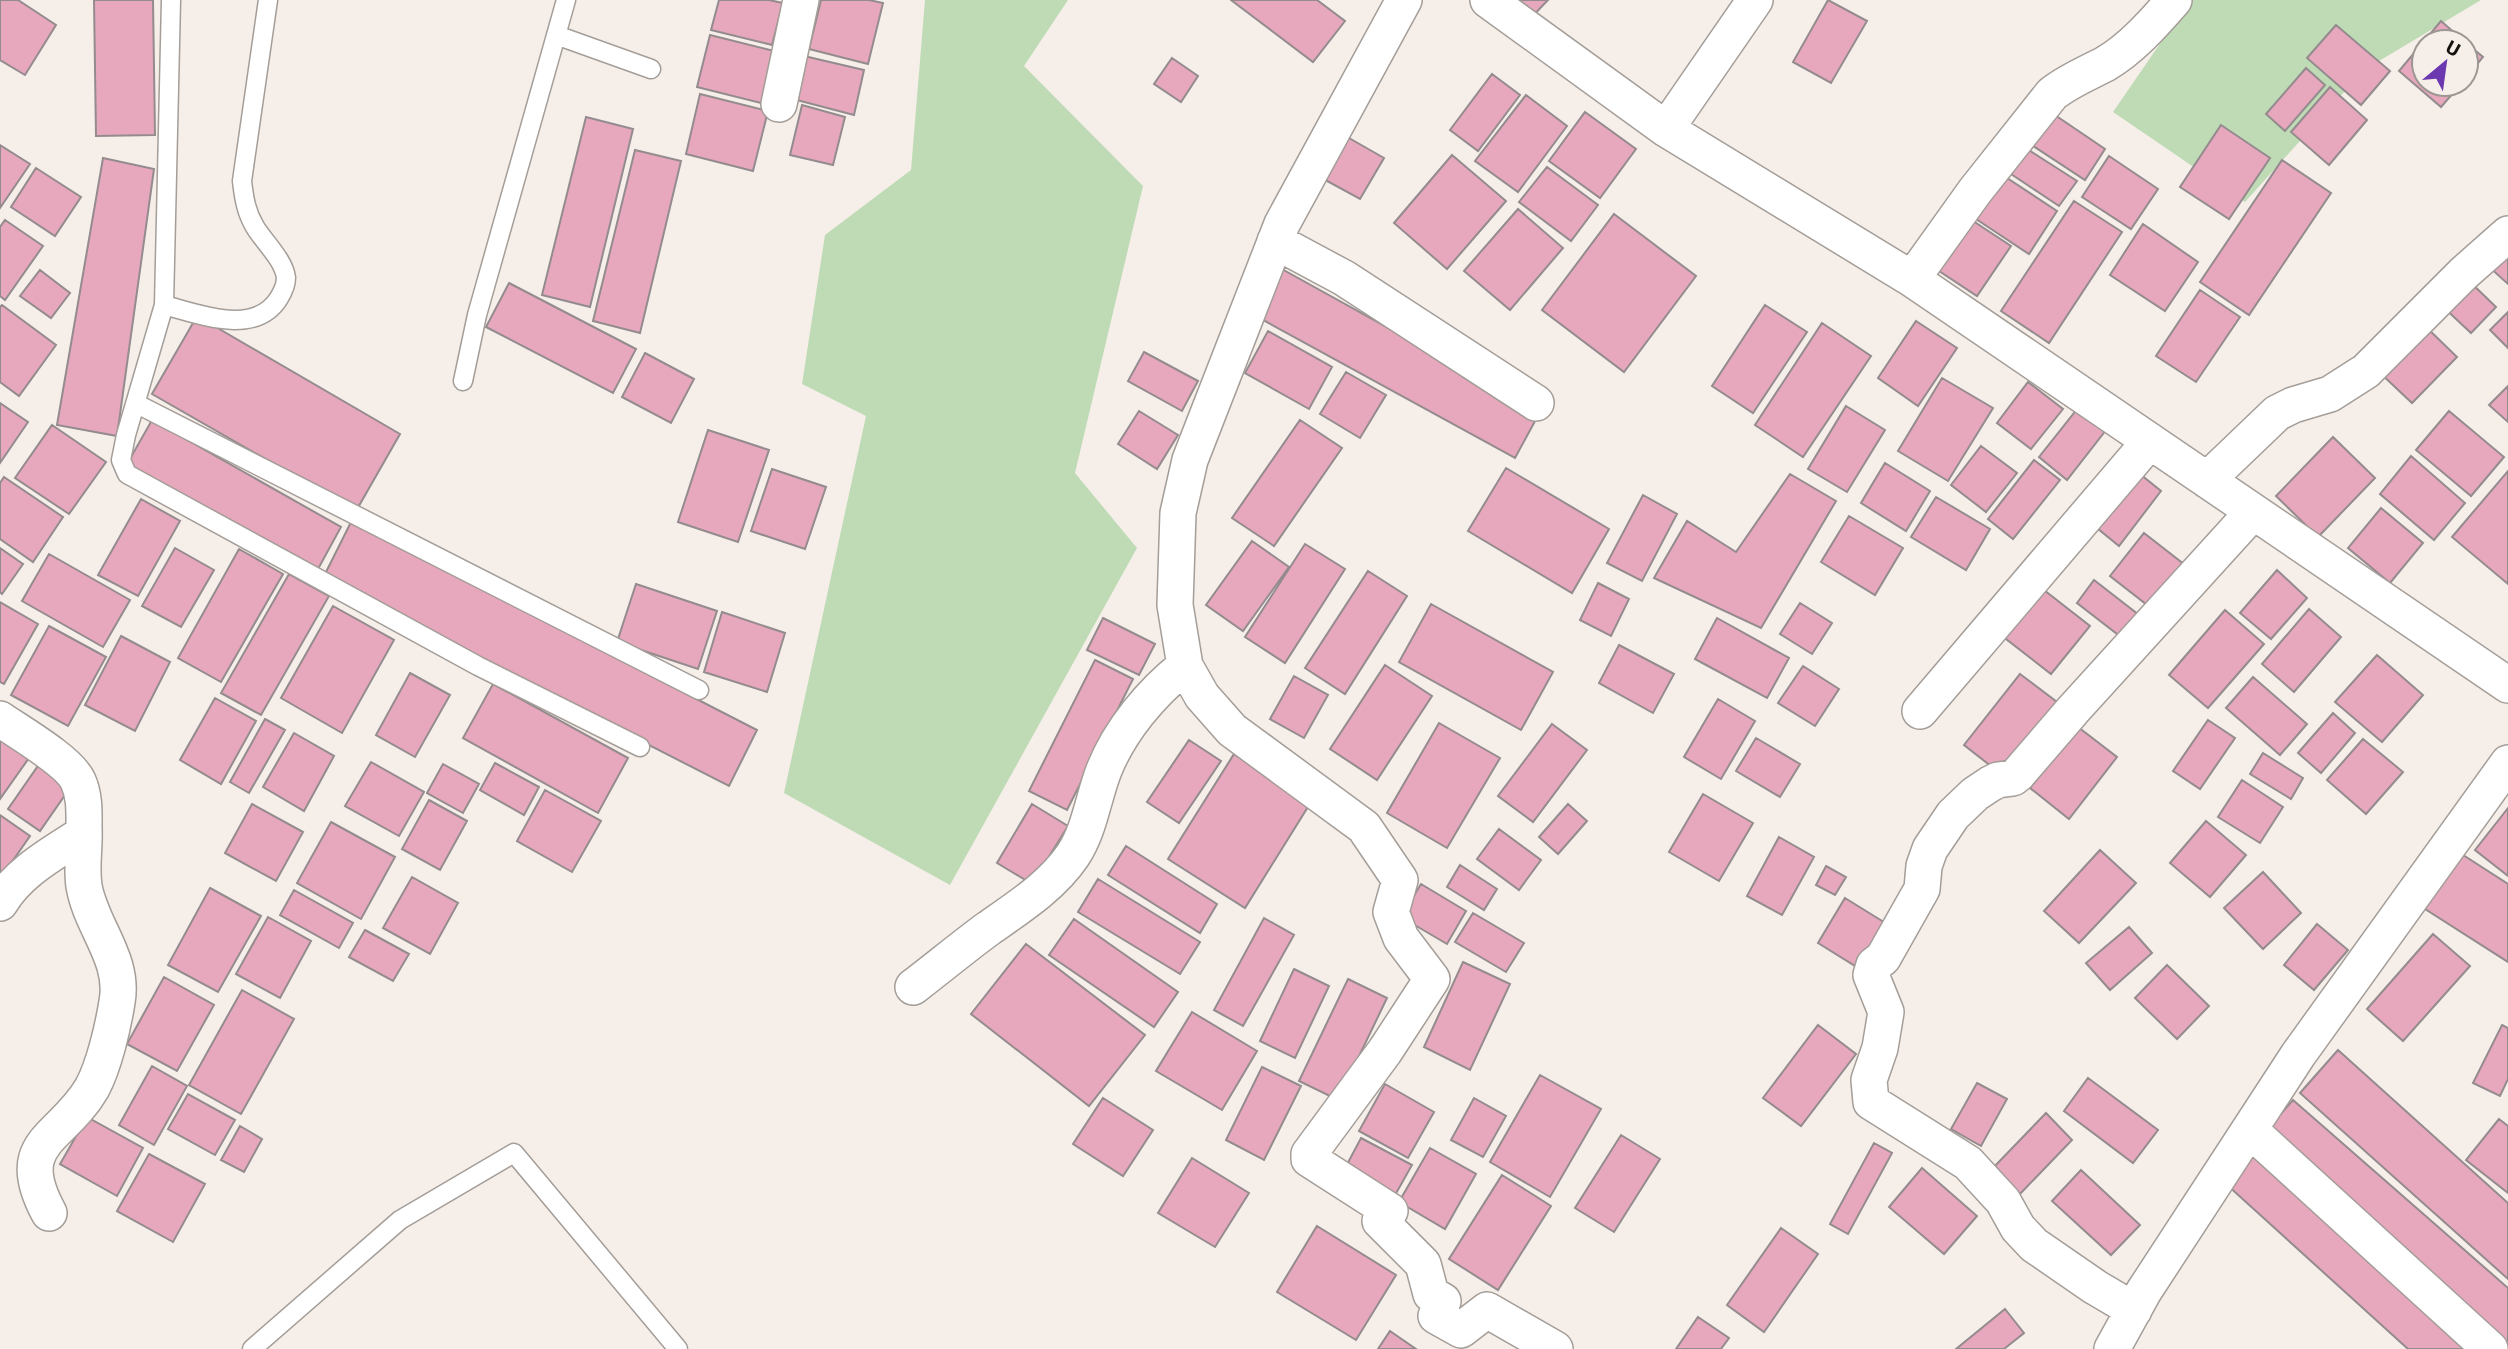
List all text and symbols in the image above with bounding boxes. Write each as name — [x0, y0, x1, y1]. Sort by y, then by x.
north arrow — [2410, 28, 2480, 98]
text: U — [2442, 34, 2465, 61]

